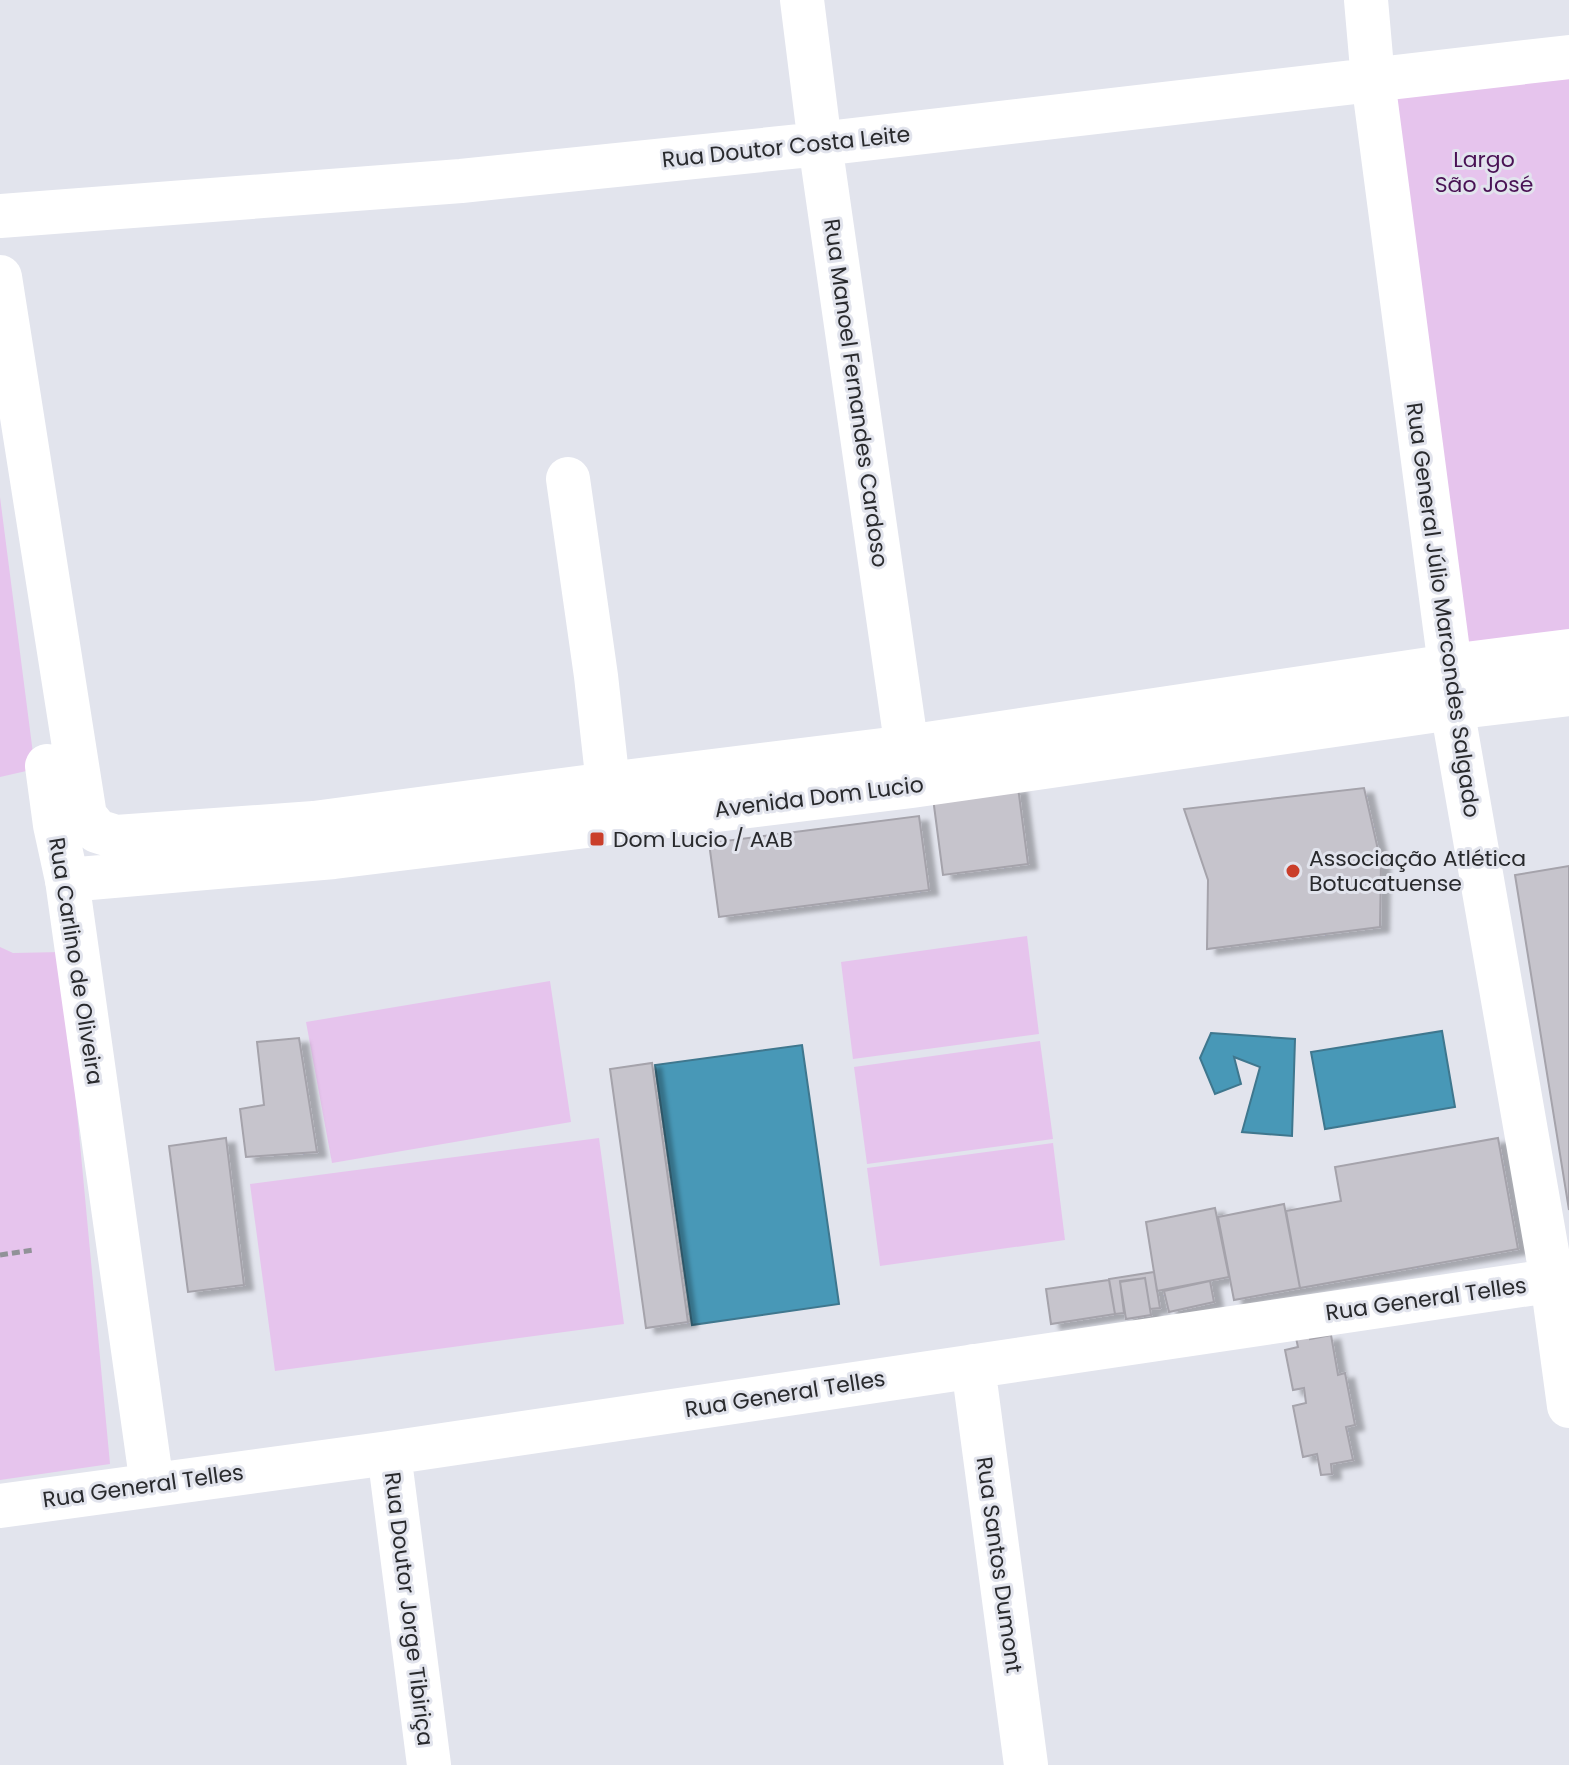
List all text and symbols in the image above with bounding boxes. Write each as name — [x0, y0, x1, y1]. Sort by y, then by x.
street label: Rua Doutor Costa Leite — [660, 119, 912, 175]
park label: Largo São José — [1435, 144, 1533, 200]
street label: Rua Manoel Fernandes Cardoso — [816, 217, 896, 569]
street label: Rua General Júlio Marcondes Salgado — [1399, 400, 1487, 820]
street label: Avenida Dom Lucio — [713, 769, 925, 825]
place label: Dom Lucio / AAB — [613, 824, 793, 855]
marker: Dom Lucio / AAB — [588, 830, 606, 848]
street label: Rua Carlino de Oliveira — [41, 835, 111, 1087]
place label: Associação Atlética Botucatuense — [1309, 843, 1526, 899]
marker: Associação Atlética Botucatuense — [1284, 862, 1302, 880]
street label: Rua General Telles — [1324, 1270, 1528, 1328]
street label: Rua General Telles — [683, 1363, 887, 1425]
street label: Rua Santos Dumont — [968, 1455, 1030, 1675]
street label: Rua General Telles — [41, 1457, 245, 1515]
street label: Rua Doutor Jorge Tibiriça — [377, 1470, 441, 1748]

